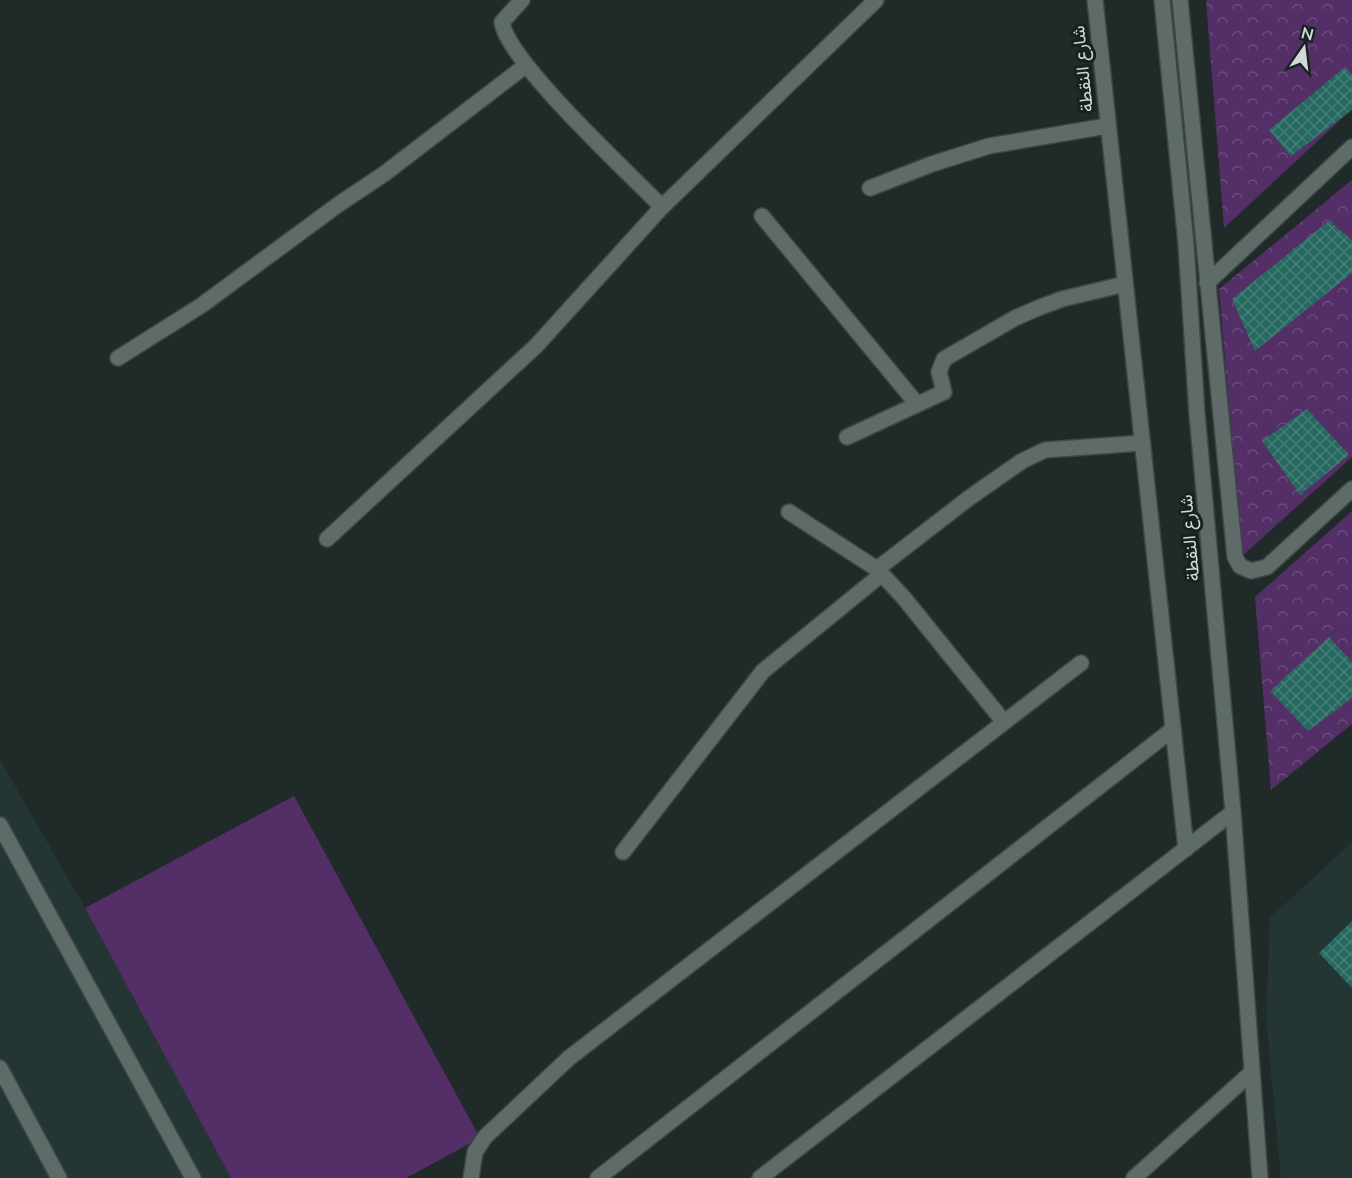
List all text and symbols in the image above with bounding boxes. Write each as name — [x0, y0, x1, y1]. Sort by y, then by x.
north arrow — [1274, 18, 1334, 78]
text: N — [1299, 22, 1316, 45]
street label: شارع النقطة — [1066, 25, 1099, 113]
street label: شارع النقطة — [1174, 494, 1205, 582]

